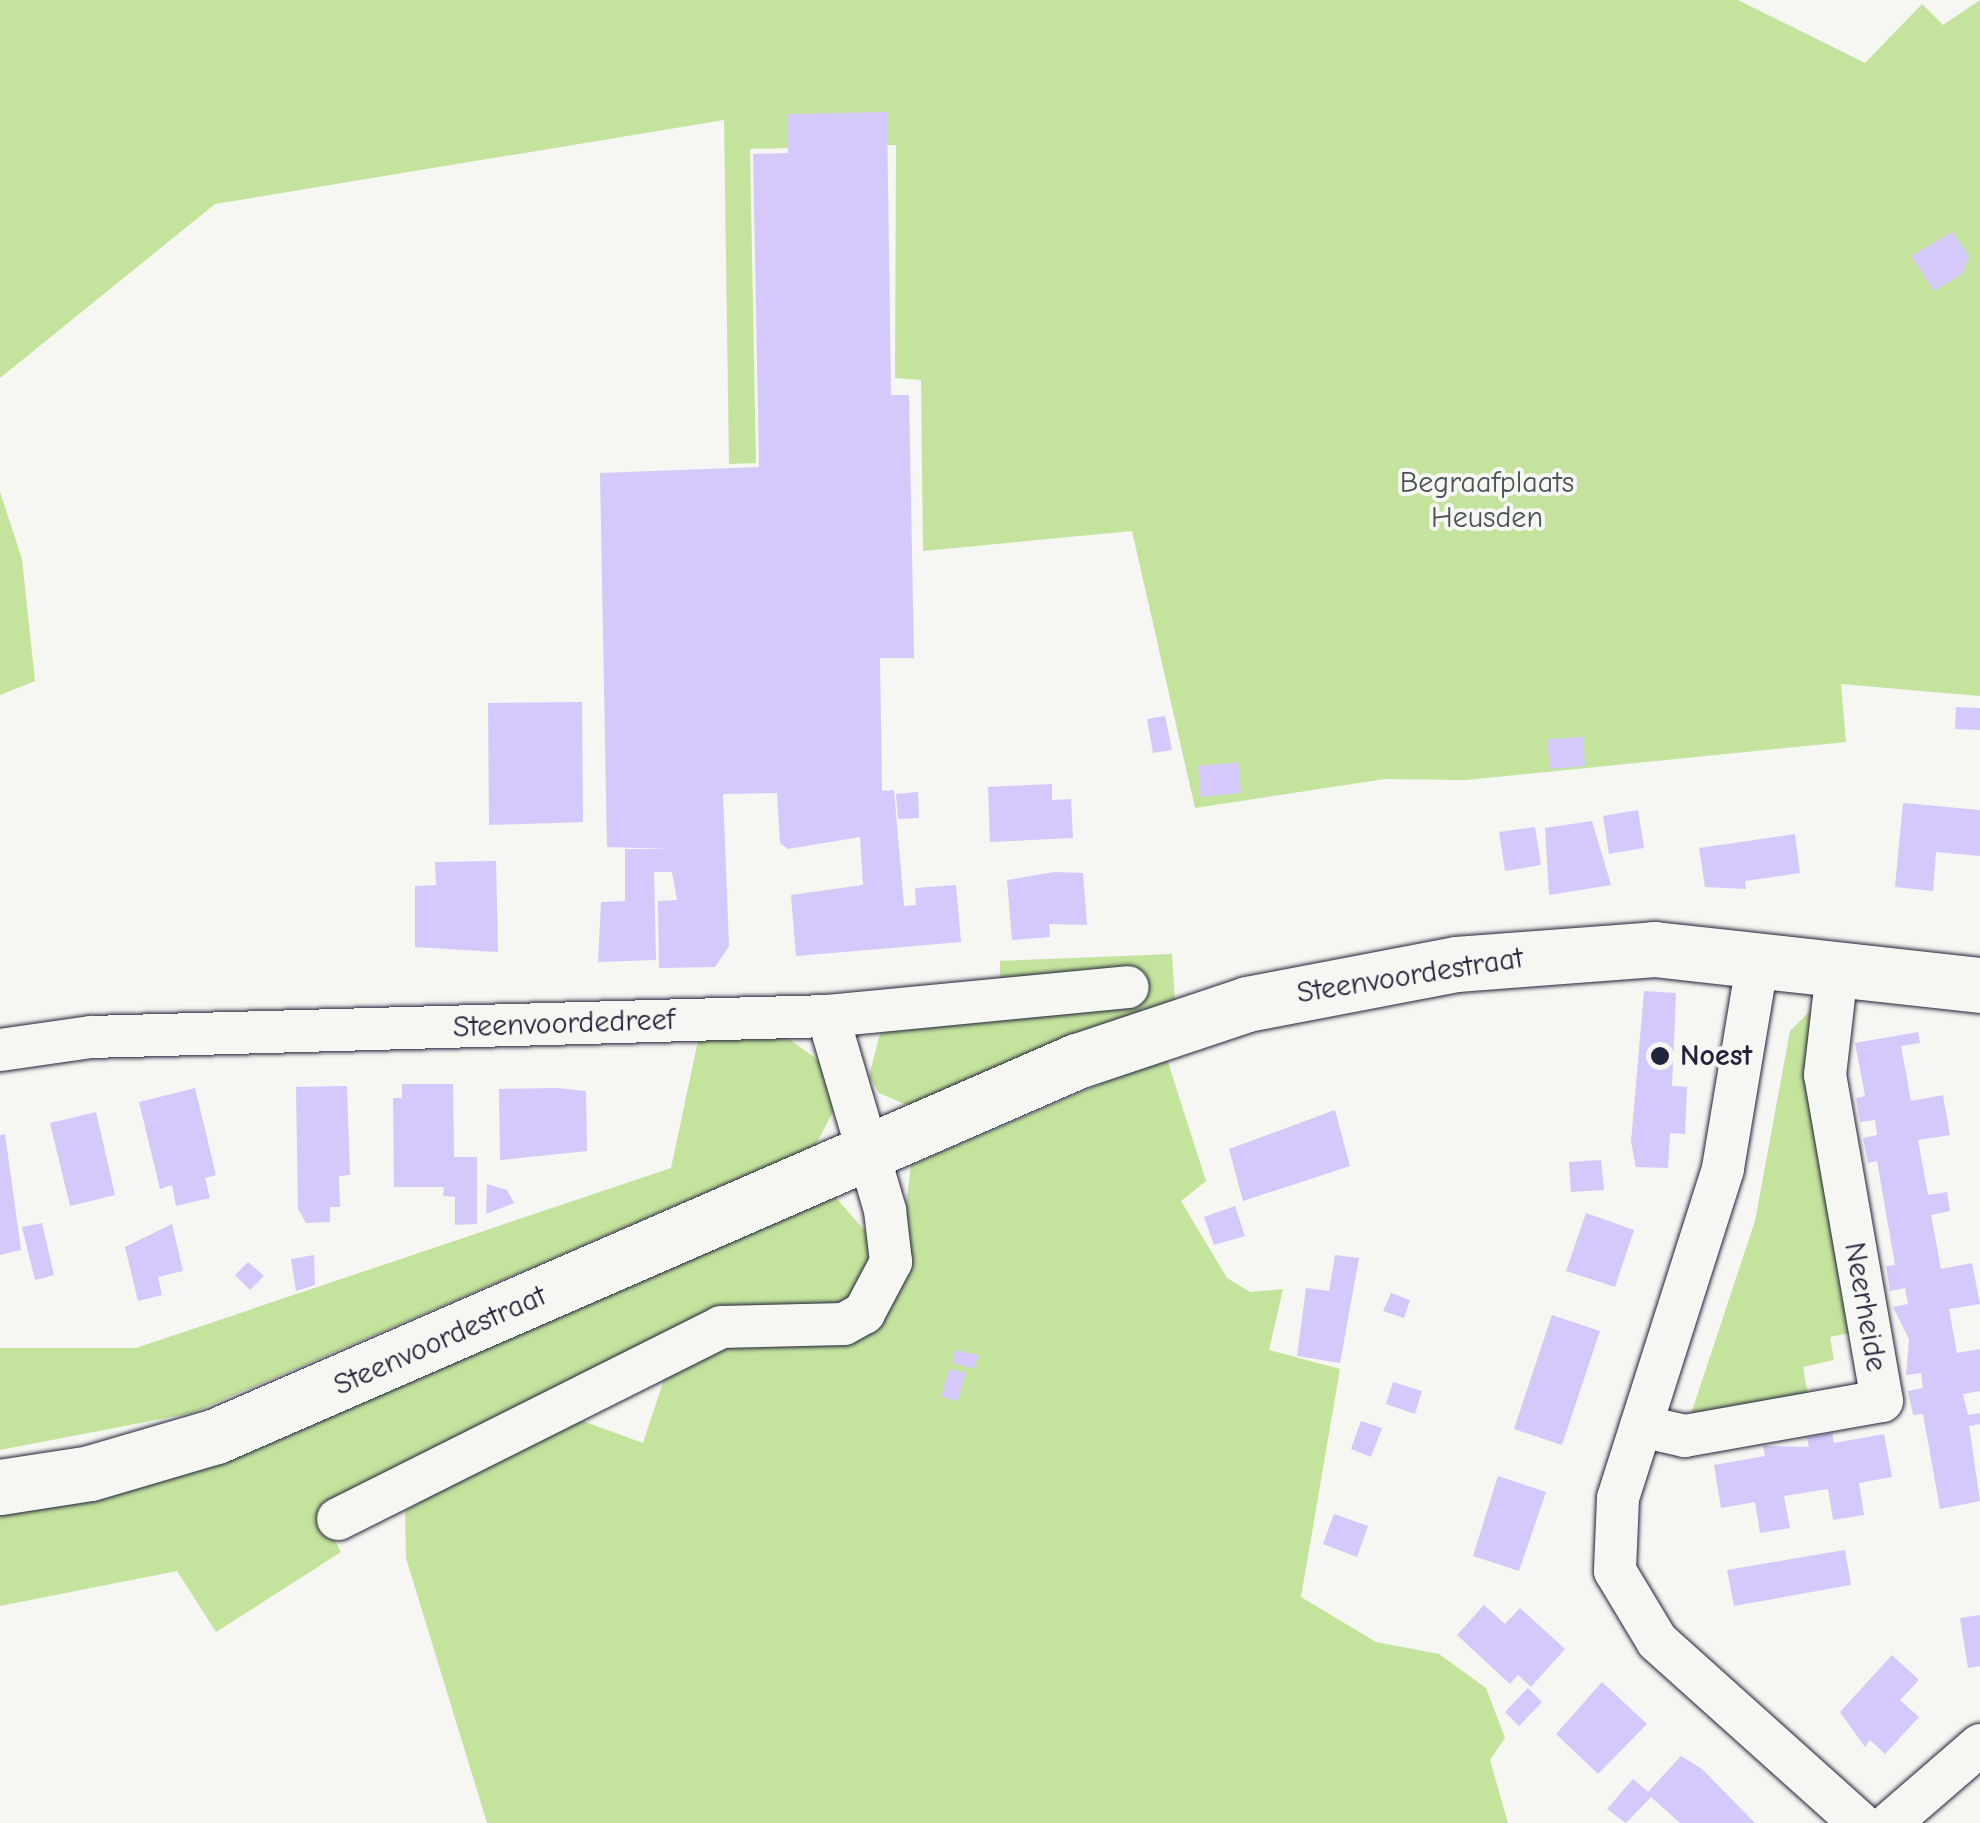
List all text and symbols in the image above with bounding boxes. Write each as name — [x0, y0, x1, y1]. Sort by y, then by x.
park label: Begraafplaats Heusden — [1400, 465, 1574, 536]
street label: Steenvoordestraat — [1294, 940, 1526, 1012]
street label: Steenvoordedreef — [452, 1002, 676, 1046]
place label: Noest — [1680, 1038, 1752, 1074]
marker: Noest — [1649, 1045, 1671, 1067]
street label: Neerheide — [1836, 1240, 1894, 1374]
street label: Steenvoordestraat — [328, 1278, 552, 1404]

